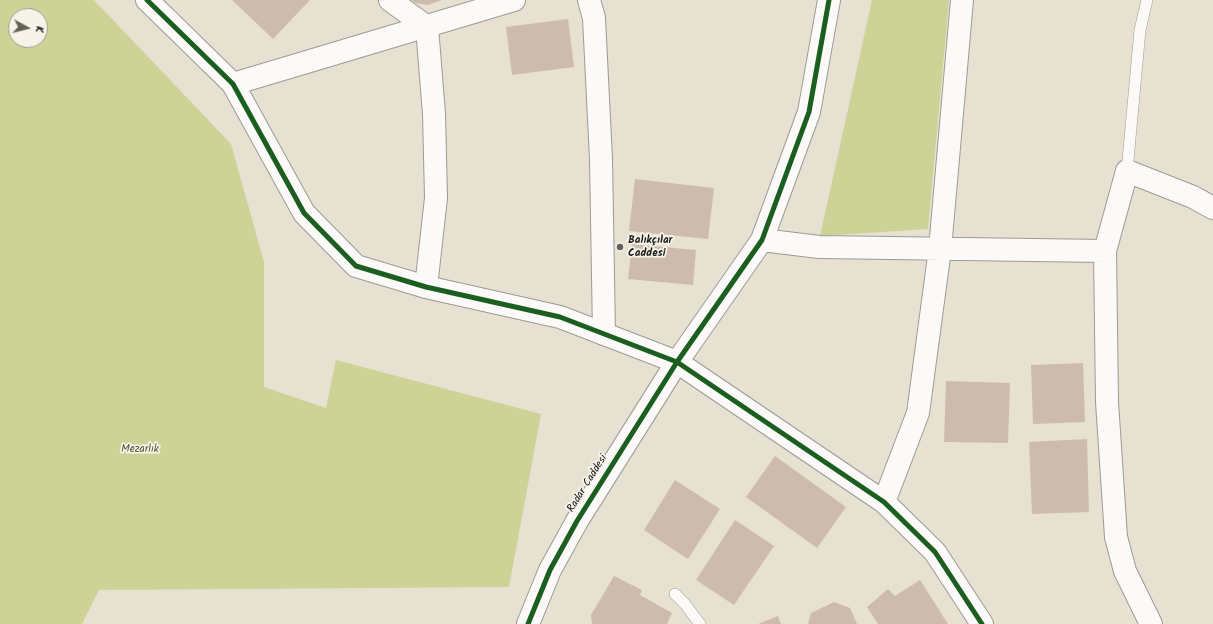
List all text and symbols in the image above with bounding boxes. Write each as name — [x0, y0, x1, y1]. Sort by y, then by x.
north arrow — [8, 8, 48, 48]
text: K — [30, 25, 48, 34]
place label: Balıkçılar Caddesi — [628, 234, 672, 260]
marker: Balıkçılar Caddesi — [615, 242, 625, 252]
park label: Mezarlık — [121, 443, 159, 457]
street label: Radar Caddesi — [565, 453, 611, 515]

